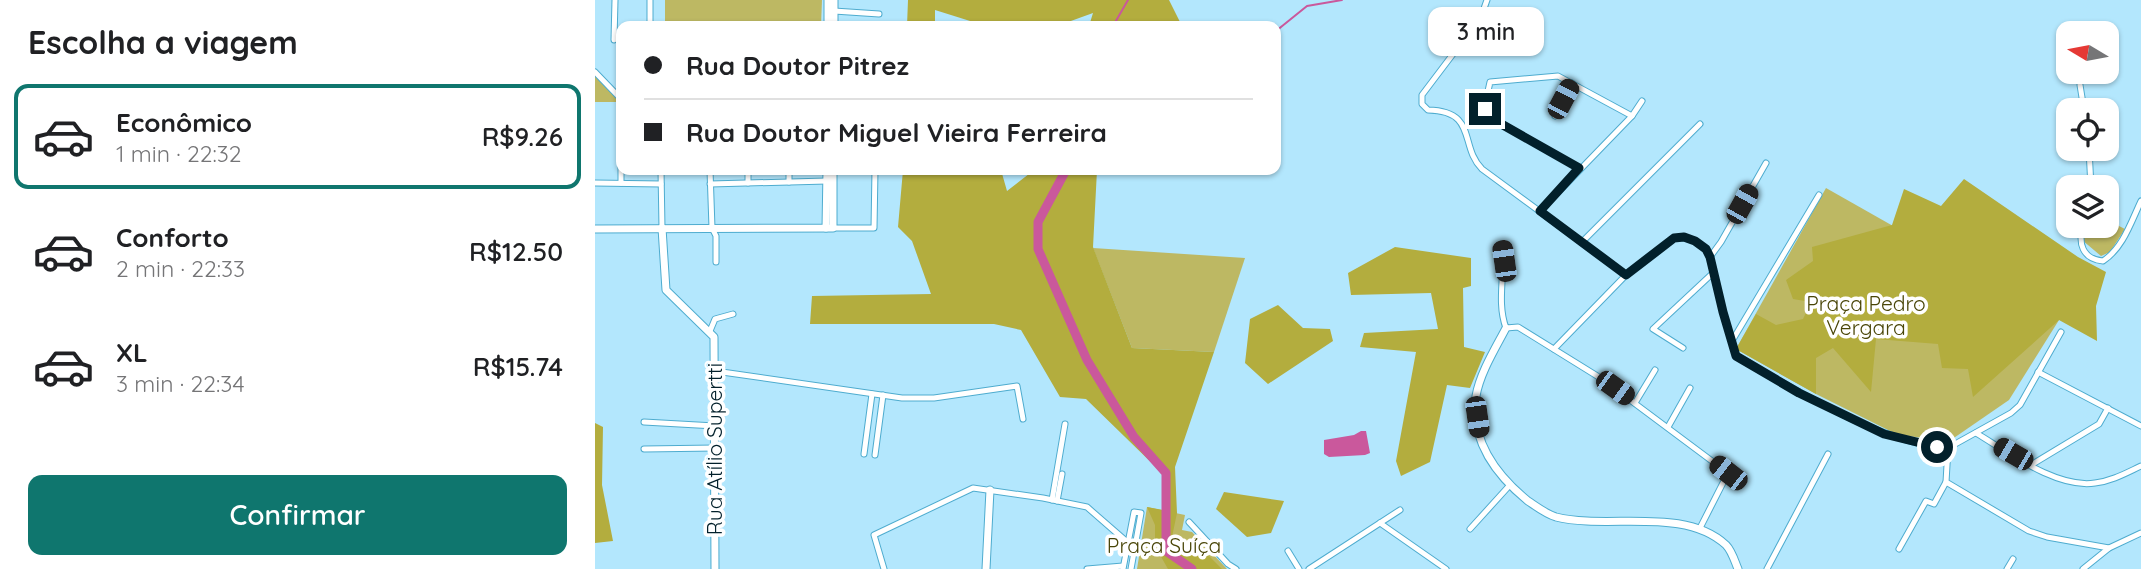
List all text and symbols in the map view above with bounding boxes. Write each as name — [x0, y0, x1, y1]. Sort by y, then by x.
callout: 3 min — [1427, 7, 1543, 56]
text: 3 min — [1457, 17, 1515, 46]
north arrow — [2056, 21, 2119, 84]
map controls — [2056, 21, 2119, 238]
text: Escolha a viagem — [28, 22, 298, 62]
text: Rua Doutor Pitrez — [686, 49, 909, 82]
car — [1544, 76, 1583, 122]
route end — [1469, 93, 1501, 125]
button: locate — [2056, 98, 2119, 161]
icon: car — [32, 105, 95, 168]
text: Econômico — [116, 106, 252, 139]
text: Rua Doutor Miguel Vieira Ferreira — [686, 116, 1107, 149]
text: R$9.26 — [482, 120, 563, 153]
text: 1 min · 22:32 — [116, 139, 242, 168]
button: layers — [2056, 175, 2119, 238]
car — [1723, 181, 1762, 227]
icon: car — [32, 220, 95, 283]
text: Conforto — [116, 221, 229, 254]
text: R$12.50 — [469, 235, 563, 268]
car — [1491, 239, 1518, 283]
text: 2 min · 22:33 — [116, 254, 245, 283]
park label: Praça Pedro Vergara — [1806, 290, 1926, 340]
icon: car — [32, 335, 95, 398]
text: XL — [116, 336, 148, 369]
text: R$15.74 — [473, 350, 563, 383]
street label: Rua Atílio Supertti — [701, 363, 727, 535]
car — [1592, 367, 1639, 409]
text: 3 min · 22:34 — [116, 369, 245, 398]
car — [1464, 395, 1491, 439]
route start — [1921, 431, 1953, 463]
car — [1990, 434, 2037, 474]
car — [1705, 452, 1752, 494]
button: Confirmar — [28, 475, 567, 555]
park label: Praça Suíça — [1107, 532, 1221, 558]

